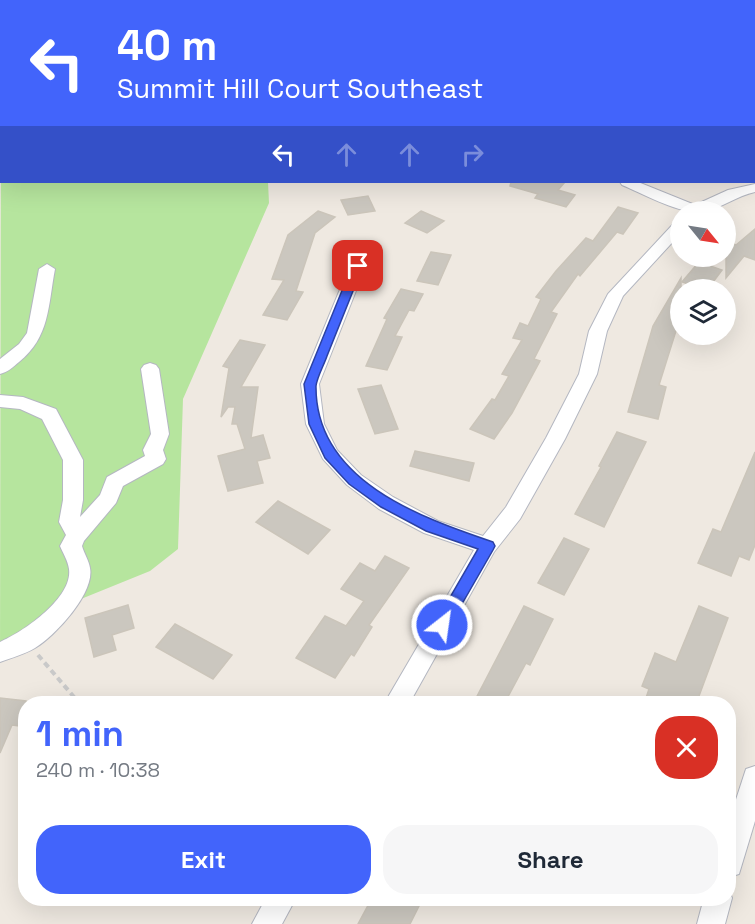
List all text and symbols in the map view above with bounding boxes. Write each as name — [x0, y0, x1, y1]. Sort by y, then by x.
text: 40 m — [117, 19, 217, 72]
icon: left — [18, 24, 96, 102]
text: Summit Hill Court Southeast — [117, 71, 484, 106]
icon: left — [267, 138, 300, 171]
icon: ahead — [330, 138, 363, 171]
icon: ahead — [393, 138, 426, 171]
icon: right — [456, 138, 489, 171]
north arrow — [670, 201, 736, 267]
map controls — [670, 201, 736, 345]
pin — [332, 240, 383, 291]
icon: arrive — [341, 249, 374, 282]
button: layers — [670, 279, 736, 345]
position arrow — [410, 593, 474, 657]
text: 1 min — [36, 711, 124, 757]
button: close — [655, 716, 718, 779]
text: 240 m · 10:38 — [36, 757, 160, 783]
button: Exit — [36, 825, 371, 894]
button: Share — [383, 825, 718, 894]

